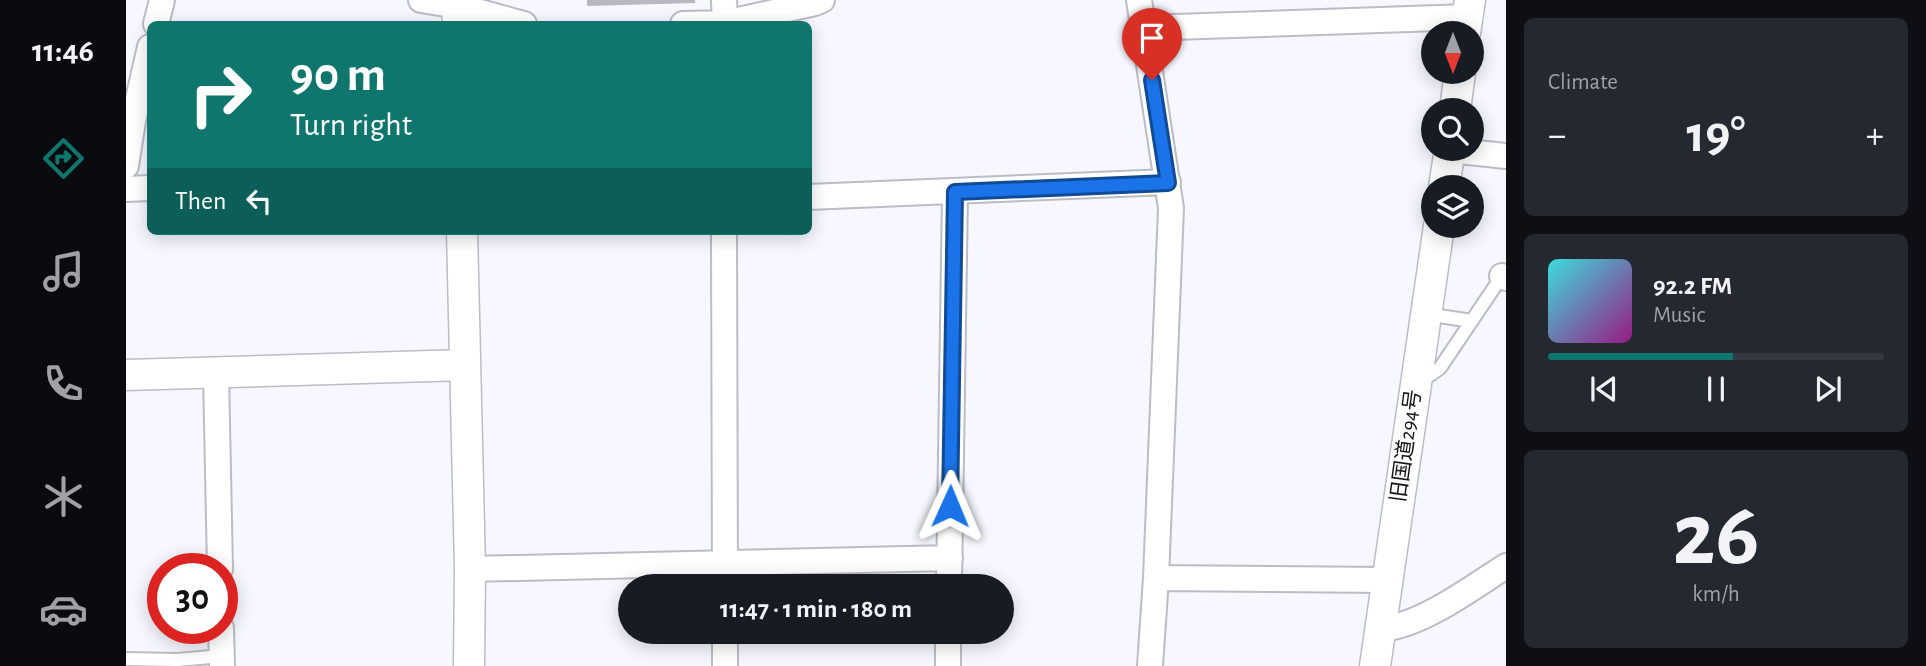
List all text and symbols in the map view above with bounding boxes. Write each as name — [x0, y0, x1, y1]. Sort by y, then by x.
pin — [1122, 8, 1182, 80]
icon: arrive — [1133, 19, 1171, 57]
north arrow — [1421, 21, 1484, 84]
map controls — [1421, 21, 1484, 238]
text: 11:46 — [32, 35, 94, 67]
icon: right — [175, 49, 266, 140]
text: 90 m — [290, 51, 386, 100]
text: Climate — [1548, 71, 1618, 94]
button: search — [1421, 98, 1484, 161]
text: Turn right — [290, 109, 412, 141]
text: 19° — [1686, 109, 1746, 161]
text: − — [1548, 117, 1566, 155]
text: + — [1866, 117, 1884, 155]
icon: directions — [39, 134, 88, 183]
button: layers — [1421, 175, 1484, 238]
icon: left — [240, 182, 278, 220]
text: Then — [175, 188, 226, 214]
icon: music — [39, 247, 88, 296]
text: 92.2 FM — [1653, 273, 1732, 299]
text: Music — [1653, 304, 1705, 327]
icon: phone — [39, 359, 88, 408]
icon: previous — [1585, 370, 1623, 408]
icon: pause — [1697, 370, 1735, 408]
icon: next — [1809, 370, 1847, 408]
street label: 旧国道294号 — [1387, 388, 1424, 504]
position arrow — [913, 469, 987, 543]
icon: climate — [39, 472, 88, 521]
text: 26 — [1673, 490, 1759, 581]
speed limit sign: 30 — [147, 553, 238, 644]
text: km/h — [1692, 583, 1740, 606]
icon: car — [39, 585, 88, 634]
text: 11:47 · 1 min · 180 m — [720, 596, 912, 622]

